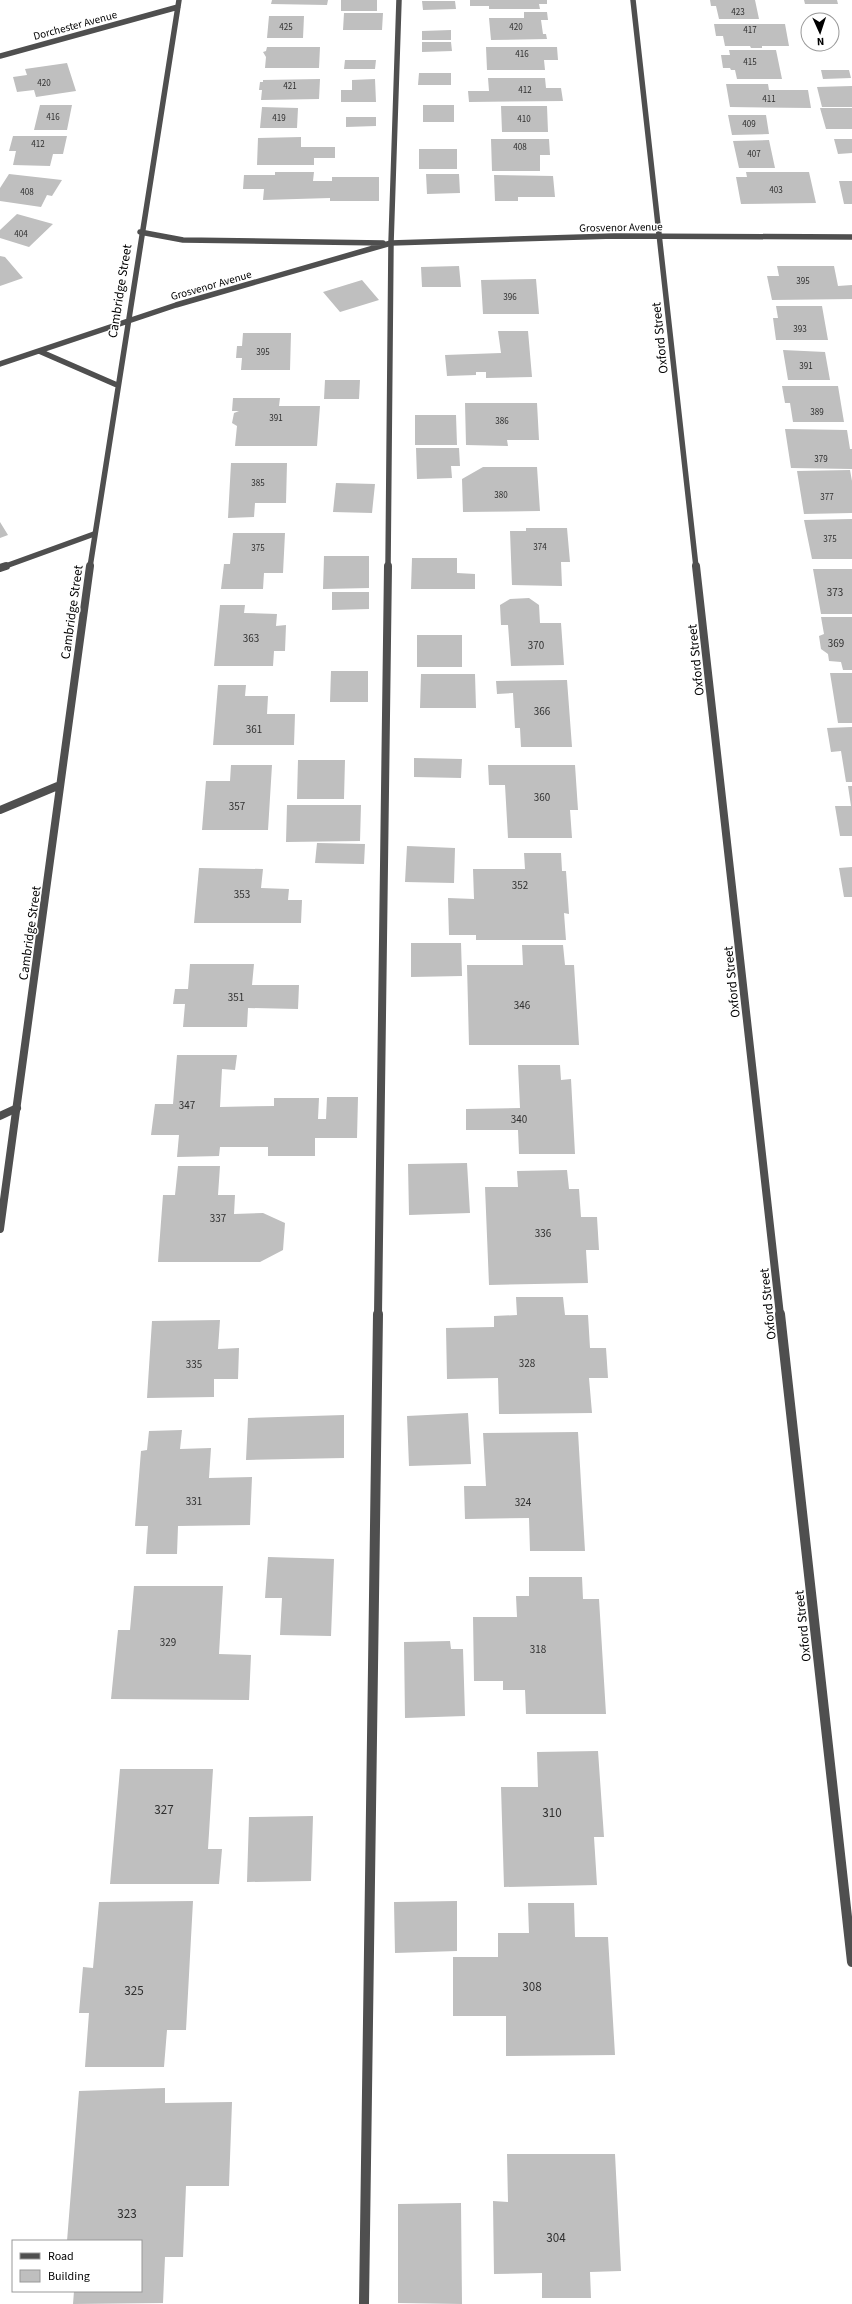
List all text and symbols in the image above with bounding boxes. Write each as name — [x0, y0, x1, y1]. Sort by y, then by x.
house number: 423 — [731, 6, 745, 19]
street label: Dorchester Avenue — [32, 7, 119, 44]
north arrow — [800, 12, 840, 52]
house number: 425 — [279, 21, 293, 34]
house number: 420 — [509, 21, 523, 34]
house number: 417 — [743, 24, 757, 37]
text: N — [816, 34, 825, 49]
house number: 416 — [515, 48, 529, 61]
house number: 415 — [743, 56, 757, 69]
house number: 420 — [37, 77, 51, 90]
house number: 421 — [283, 80, 297, 93]
house number: 412 — [518, 84, 532, 97]
house number: 411 — [762, 93, 776, 106]
house number: 416 — [46, 111, 60, 124]
house number: 419 — [272, 112, 286, 125]
house number: 410 — [517, 113, 531, 126]
house number: 409 — [742, 118, 756, 131]
house number: 412 — [31, 138, 45, 151]
house number: 408 — [513, 141, 527, 154]
house number: 407 — [747, 148, 761, 161]
house number: 403 — [769, 184, 783, 197]
house number: 408 — [20, 186, 34, 199]
street label: Grosvenor Avenue — [579, 219, 663, 236]
house number: 404 — [14, 228, 28, 241]
street label: Cambridge Street — [104, 242, 136, 339]
street label: Grosvenor Avenue — [169, 267, 254, 304]
house number: 395 — [796, 275, 810, 288]
house number: 396 — [503, 291, 517, 304]
street label: Oxford Street — [647, 301, 673, 375]
house number: 393 — [793, 323, 807, 336]
house number: 395 — [256, 346, 270, 359]
house number: 391 — [799, 360, 813, 373]
house number: 389 — [810, 406, 824, 419]
house number: 391 — [269, 412, 283, 425]
house number: 386 — [495, 415, 509, 428]
house number: 379 — [814, 453, 828, 466]
house number: 385 — [251, 477, 265, 490]
house number: 380 — [494, 489, 508, 502]
house number: 377 — [820, 491, 834, 504]
house number: 375 — [823, 533, 837, 546]
house number: 374 — [533, 541, 547, 554]
house number: 375 — [251, 542, 265, 555]
street label: Cambridge Street — [56, 563, 88, 660]
house number: 373 — [827, 585, 843, 600]
street label: Oxford Street — [683, 623, 709, 697]
house number: 363 — [243, 631, 259, 646]
house number: 369 — [828, 636, 844, 651]
house number: 370 — [528, 638, 544, 653]
house number: 366 — [534, 704, 551, 719]
house number: 361 — [246, 722, 262, 737]
house number: 360 — [534, 790, 550, 805]
house number: 357 — [229, 799, 245, 814]
house number: 352 — [512, 878, 528, 893]
street label: Cambridge Street — [14, 884, 46, 981]
house number: 353 — [234, 887, 250, 902]
street label: Oxford Street — [719, 945, 745, 1019]
house number: 351 — [228, 990, 244, 1005]
house number: 346 — [514, 998, 531, 1013]
house number: 347 — [179, 1098, 195, 1113]
house number: 340 — [511, 1112, 527, 1127]
house number: 337 — [210, 1211, 226, 1226]
house number: 336 — [535, 1226, 552, 1241]
street label: Oxford Street — [755, 1267, 781, 1341]
house number: 328 — [519, 1356, 536, 1371]
house number: 335 — [186, 1357, 202, 1372]
house number: 331 — [186, 1494, 202, 1509]
house number: 324 — [515, 1495, 532, 1510]
street label: Oxford Street — [790, 1589, 816, 1663]
house number: 329 — [160, 1635, 176, 1650]
house number: 318 — [530, 1642, 547, 1657]
house number: 327 — [154, 1801, 174, 1819]
house number: 310 — [542, 1804, 562, 1822]
house number: 308 — [522, 1978, 542, 1996]
house number: 325 — [124, 1982, 144, 2000]
house number: 323 — [117, 2205, 137, 2223]
house number: 304 — [546, 2229, 566, 2247]
legend — [12, 2240, 142, 2292]
text: Road — [48, 2248, 74, 2265]
text: Building — [48, 2268, 90, 2285]

